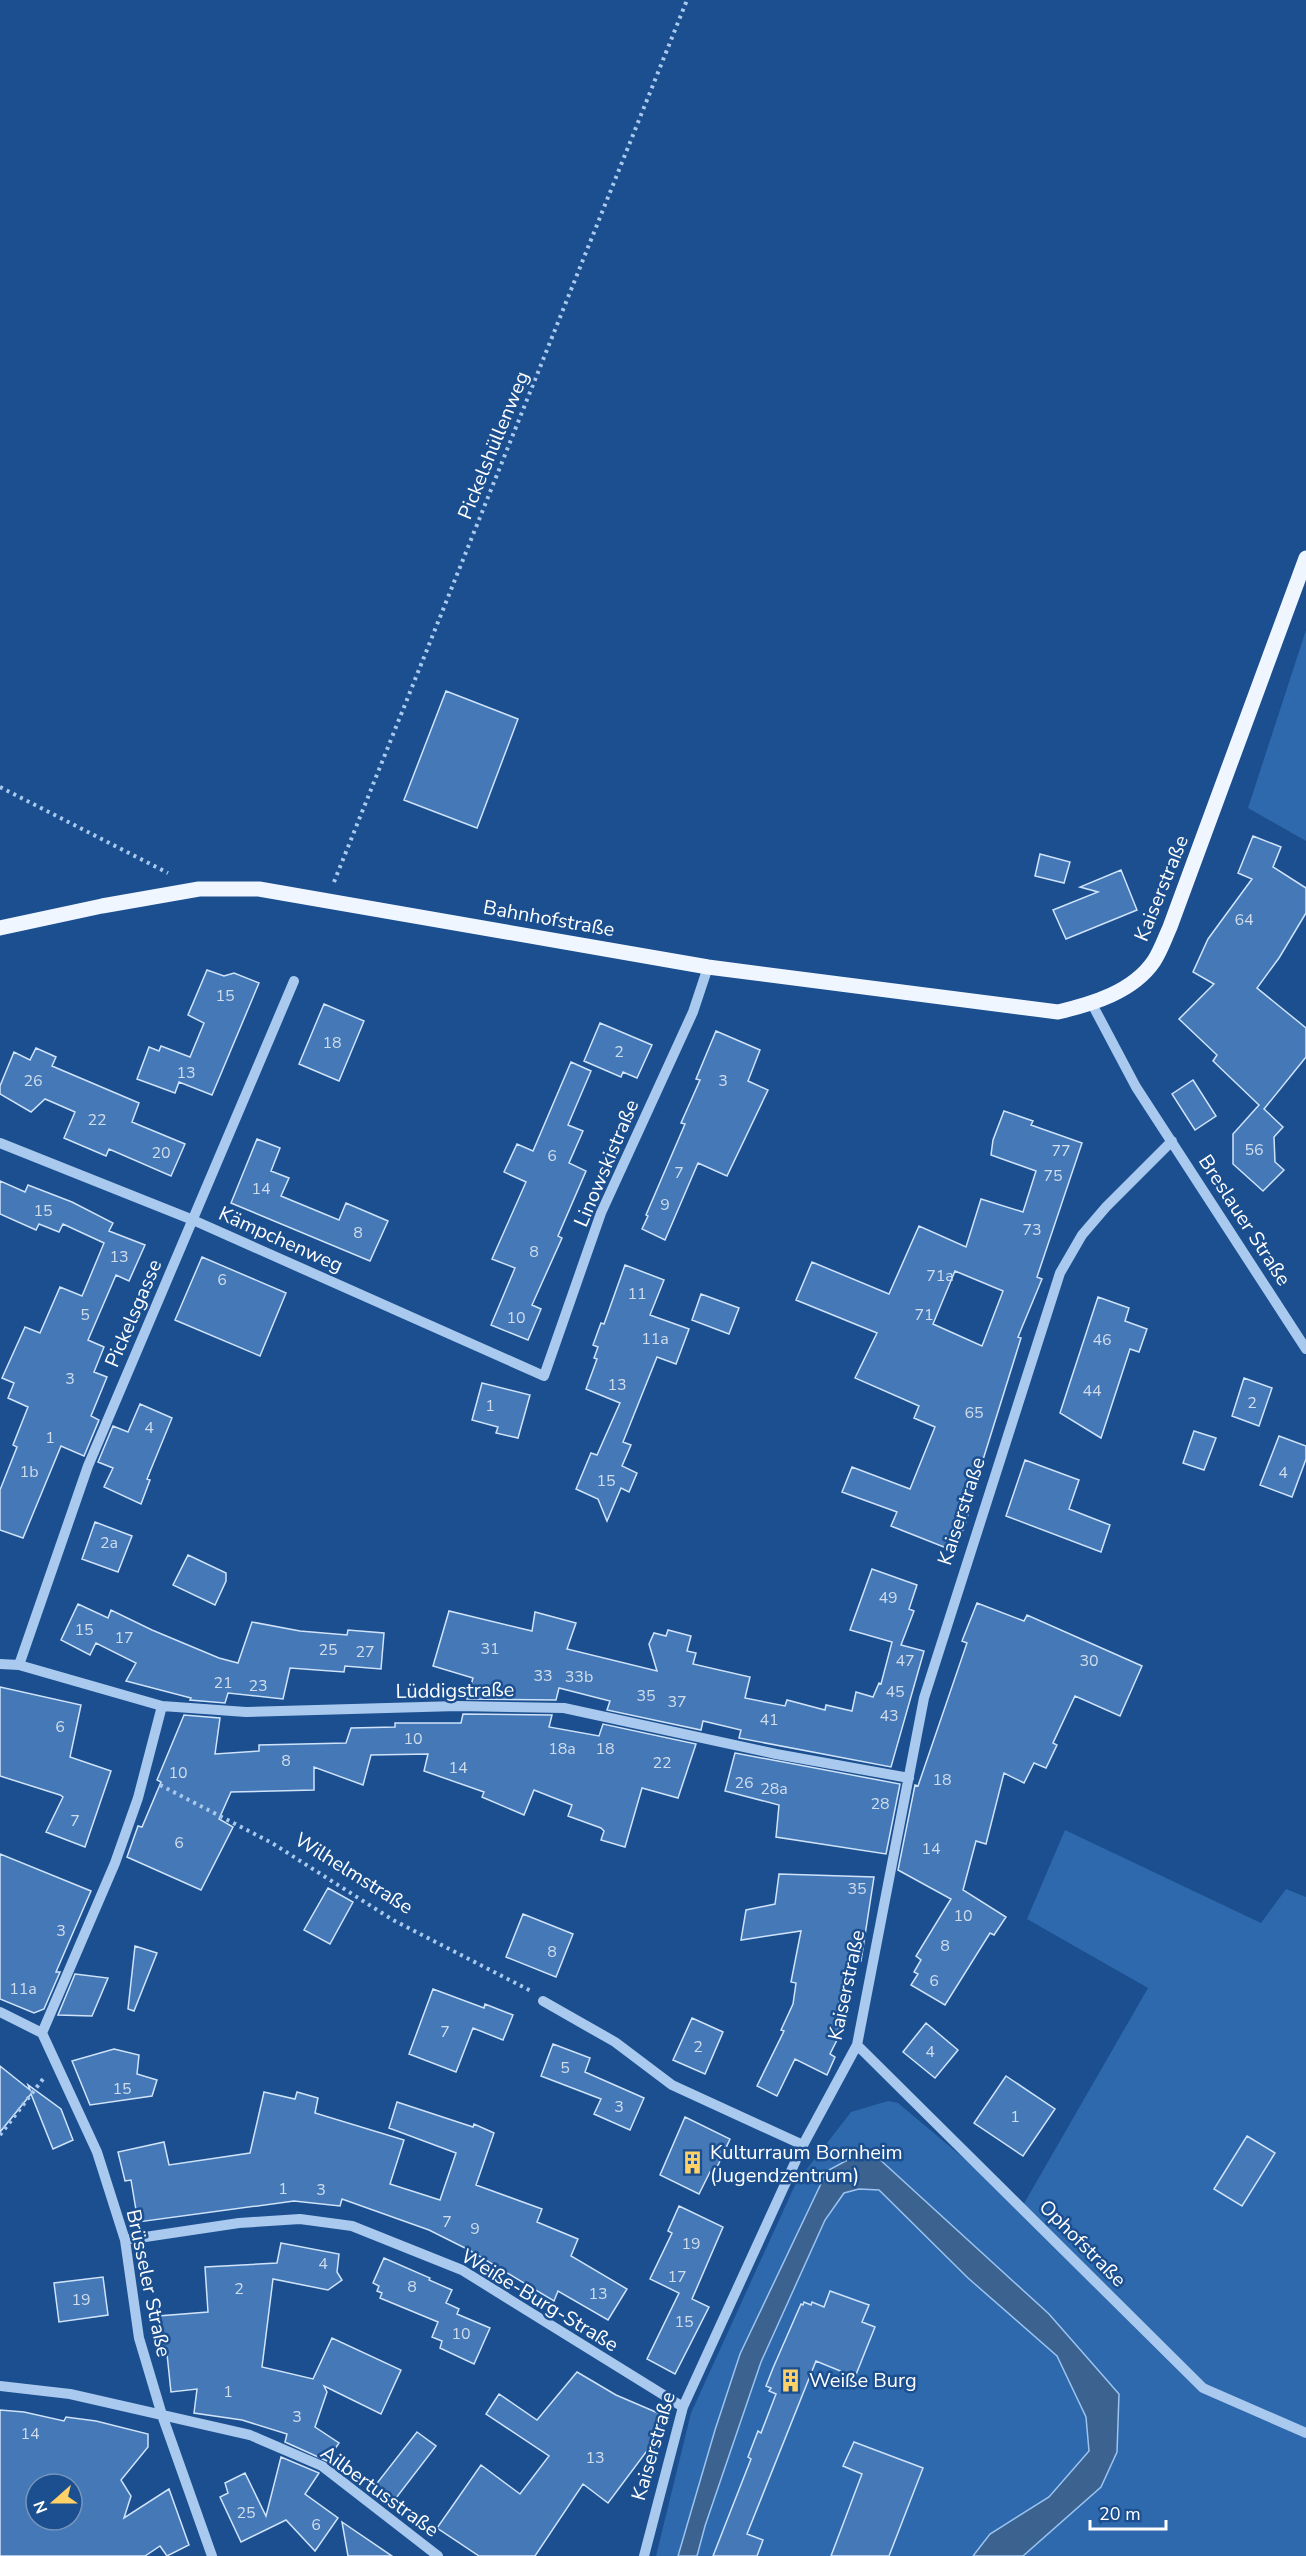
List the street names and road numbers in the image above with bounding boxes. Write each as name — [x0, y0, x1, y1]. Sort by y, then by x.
street label: Pickelshüllenweg — [451, 367, 536, 523]
street label: Kaiserstraße — [1128, 831, 1195, 945]
street label: Bahnhofstraße — [481, 894, 617, 943]
street label: Linowskistraße — [567, 1095, 645, 1231]
street label: Breslauer Straße — [1192, 1149, 1297, 1291]
street label: Kämpchenweg — [214, 1200, 347, 1279]
street label: Pickelsgasse — [99, 1255, 168, 1371]
street label: Kaiserstraße — [931, 1454, 992, 1569]
street label: Lüddigstraße — [395, 1676, 515, 1705]
street label: Wilhelmstraße — [289, 1826, 418, 1921]
street label: Kaiserstraße — [822, 1927, 871, 2043]
street label: Ophofstraße — [1033, 2194, 1132, 2293]
street label: Brüsseler Straße — [120, 2207, 177, 2359]
street label: Weiße-Burg-Straße — [456, 2243, 624, 2358]
street label: Kaiserstraße — [625, 2388, 682, 2504]
street label: Ailbertusstraße — [315, 2439, 444, 2543]

